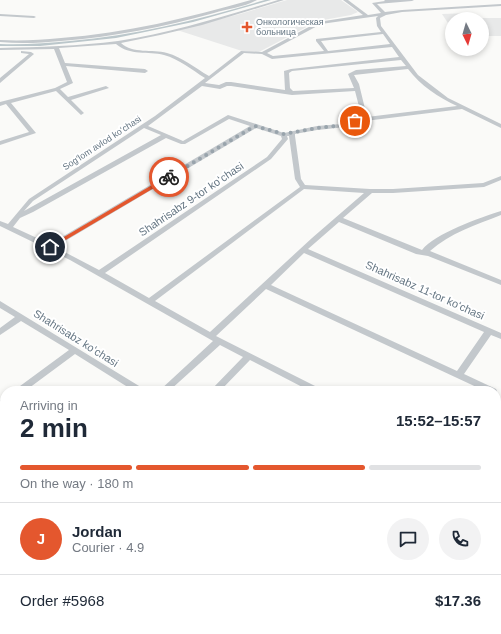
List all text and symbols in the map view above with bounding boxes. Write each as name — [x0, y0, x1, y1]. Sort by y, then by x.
north arrow — [445, 12, 489, 56]
map controls — [445, 12, 489, 56]
place label: Онкологическая больница — [256, 17, 324, 37]
marker: Онкологическая больница — [241, 21, 253, 33]
pin — [338, 104, 372, 138]
icon: bag — [344, 110, 366, 132]
street label: Sogʻlom avlod koʻchasi — [61, 114, 143, 172]
courier — [149, 157, 189, 197]
street label: Shahrisabz 9-tor koʻchasi — [136, 159, 246, 239]
icon: bike — [158, 166, 180, 188]
pin — [33, 230, 67, 264]
icon: home — [39, 236, 61, 258]
street label: Shahrisabz 11-tor koʻchasi — [364, 258, 486, 322]
street label: Shahrisabz koʻchasi — [31, 307, 121, 369]
text: Arriving in — [20, 398, 78, 413]
text: 15:52–15:57 — [396, 412, 481, 429]
text: 2 min — [20, 413, 88, 443]
text: On the way · 180 m — [20, 476, 133, 491]
button: chat — [387, 518, 429, 560]
button: phone — [439, 518, 481, 560]
text: Jordan — [72, 523, 122, 540]
text: J — [37, 530, 45, 547]
text: Courier · 4.9 — [72, 540, 144, 555]
text: Order #5968 — [20, 592, 104, 609]
text: $17.36 — [435, 592, 481, 609]

